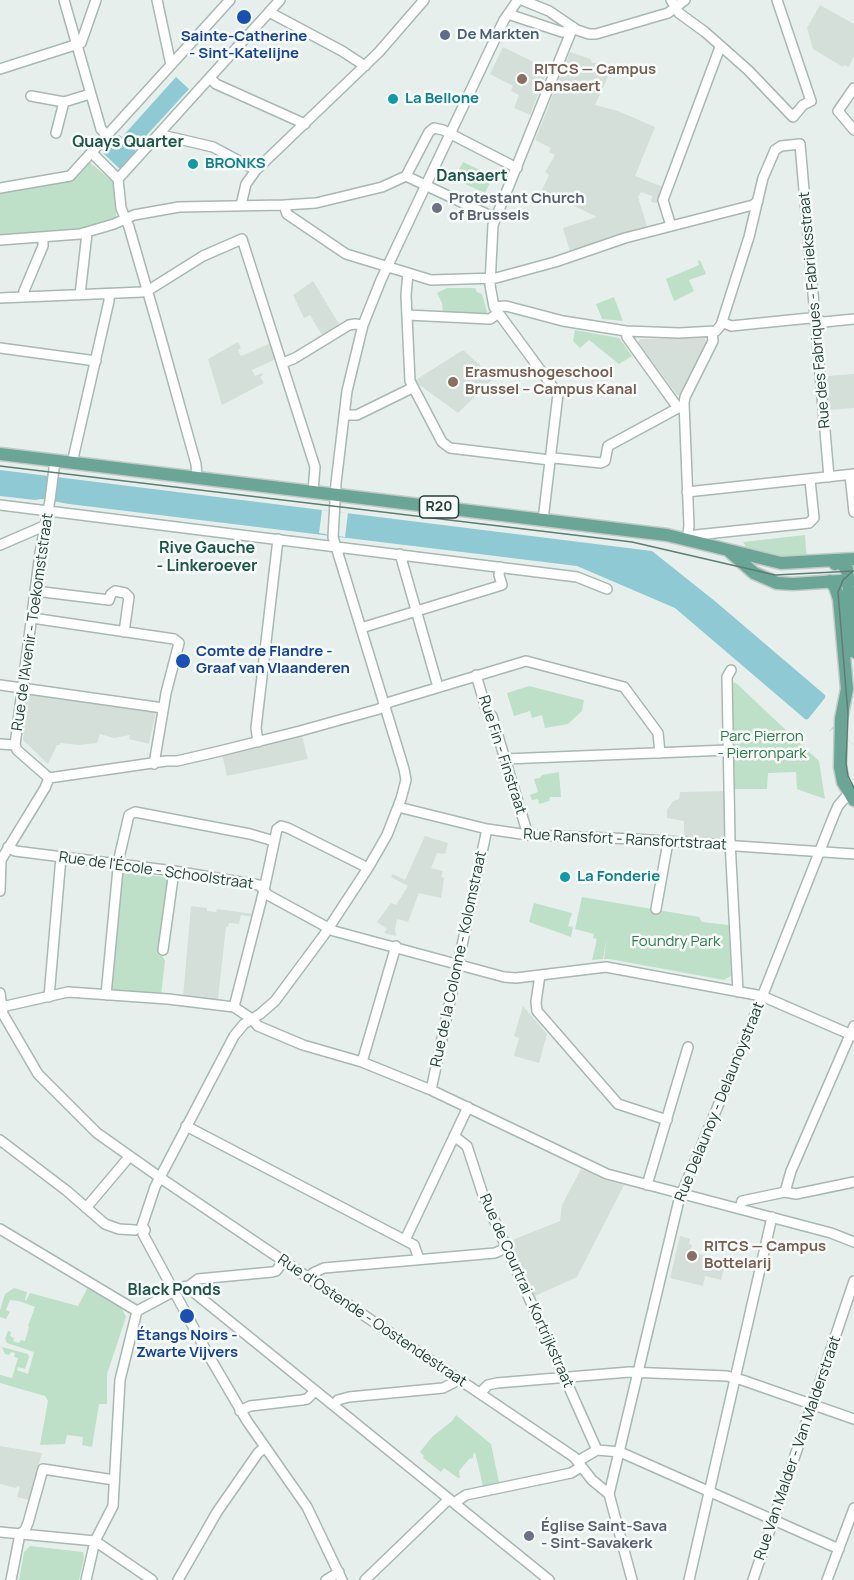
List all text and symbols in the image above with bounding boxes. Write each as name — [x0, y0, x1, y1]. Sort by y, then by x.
marker: Sainte-Catherine - Sint-Katelijne — [235, 8, 253, 26]
place label: De Markten — [457, 26, 539, 44]
place label: Sainte-Catherine - Sint-Katelijne — [181, 28, 307, 63]
marker: De Markten — [438, 28, 452, 42]
place label: RITCS — Campus Dansaert — [534, 61, 656, 96]
marker: RITCS — Campus Dansaert — [515, 72, 529, 86]
place label: La Bellone — [405, 90, 479, 108]
marker: La Bellone — [386, 92, 400, 106]
district label: Quays Quarter — [72, 133, 184, 153]
place label: BRONKS — [205, 155, 265, 173]
marker: BRONKS — [186, 157, 200, 171]
district label: Dansaert — [436, 167, 508, 187]
place label: Protestant Church of Brussels — [449, 190, 585, 225]
street label: Rue des Fabriques - Fabrieksstraat — [796, 191, 834, 429]
marker: Protestant Church of Brussels — [430, 201, 444, 215]
place label: Erasmushogeschool Brussel – Campus Kanal — [465, 364, 637, 399]
marker: Erasmushogeschool Brussel – Campus Kanal — [446, 375, 460, 389]
road number: R20 — [420, 496, 458, 518]
street label: Rue de l'Avenir - Toekomststraat — [9, 512, 57, 732]
district label: Rive Gauche - Linkeroever — [157, 539, 257, 577]
place label: Comte de Flandre - Graaf van Vlaanderen — [196, 643, 350, 678]
marker: Comte de Flandre - Graaf van Vlaanderen — [174, 652, 192, 670]
street label: Rue Fin - Finstraat — [474, 693, 530, 817]
park label: Parc Pierron - Pierronpark — [717, 728, 807, 763]
street label: Rue Ransfort - Ransfortstraat — [523, 826, 727, 854]
street label: Rue de l'École - Schoolstraat — [57, 848, 255, 894]
street label: Rue de la Colonne - Kolomstraat — [427, 849, 491, 1069]
place label: La Fonderie — [577, 868, 660, 886]
marker: La Fonderie — [558, 870, 572, 884]
park label: Foundry Park — [632, 933, 720, 951]
street label: Rue Delaunoy - Delaunoystraat — [672, 999, 768, 1205]
street label: Rue de Courtrai - Kortrijkstraat — [475, 1191, 577, 1391]
place label: RITCS — Campus Bottelarij — [704, 1238, 826, 1273]
marker: RITCS — Campus Bottelarij — [685, 1249, 699, 1263]
street label: Rue d'Ostende - Oostendestraat — [274, 1251, 470, 1391]
district label: Black Ponds — [127, 1281, 221, 1301]
marker: Étangs Noirs - Zwarte Vijvers — [178, 1307, 196, 1325]
place label: Étangs Noirs - Zwarte Vijvers — [136, 1327, 238, 1362]
street label: Rue Van Malder - Van Malderstraat — [751, 1333, 845, 1563]
place label: Église Saint-Sava - Sint-Savakerk — [541, 1518, 667, 1553]
marker: Église Saint-Sava - Sint-Savakerk — [522, 1529, 536, 1543]

